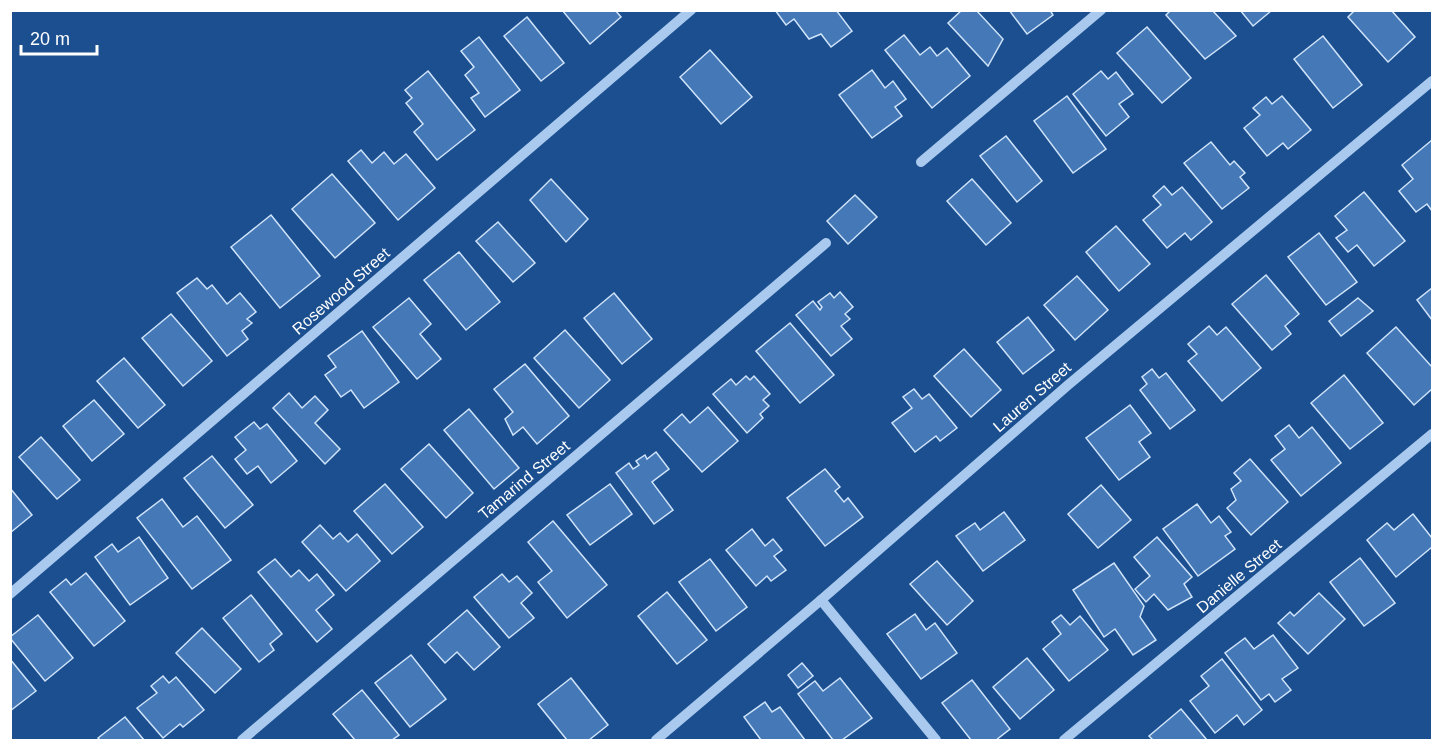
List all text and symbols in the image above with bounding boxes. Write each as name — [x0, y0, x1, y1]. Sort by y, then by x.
scale bar — [21, 18, 98, 56]
text: 20 m — [30, 29, 70, 49]
street label: Rosewood Street — [289, 244, 393, 338]
street label: Lauren Street — [990, 358, 1075, 435]
street label: Tamarind Street — [475, 437, 573, 523]
street label: Danielle Street — [1193, 535, 1285, 616]

